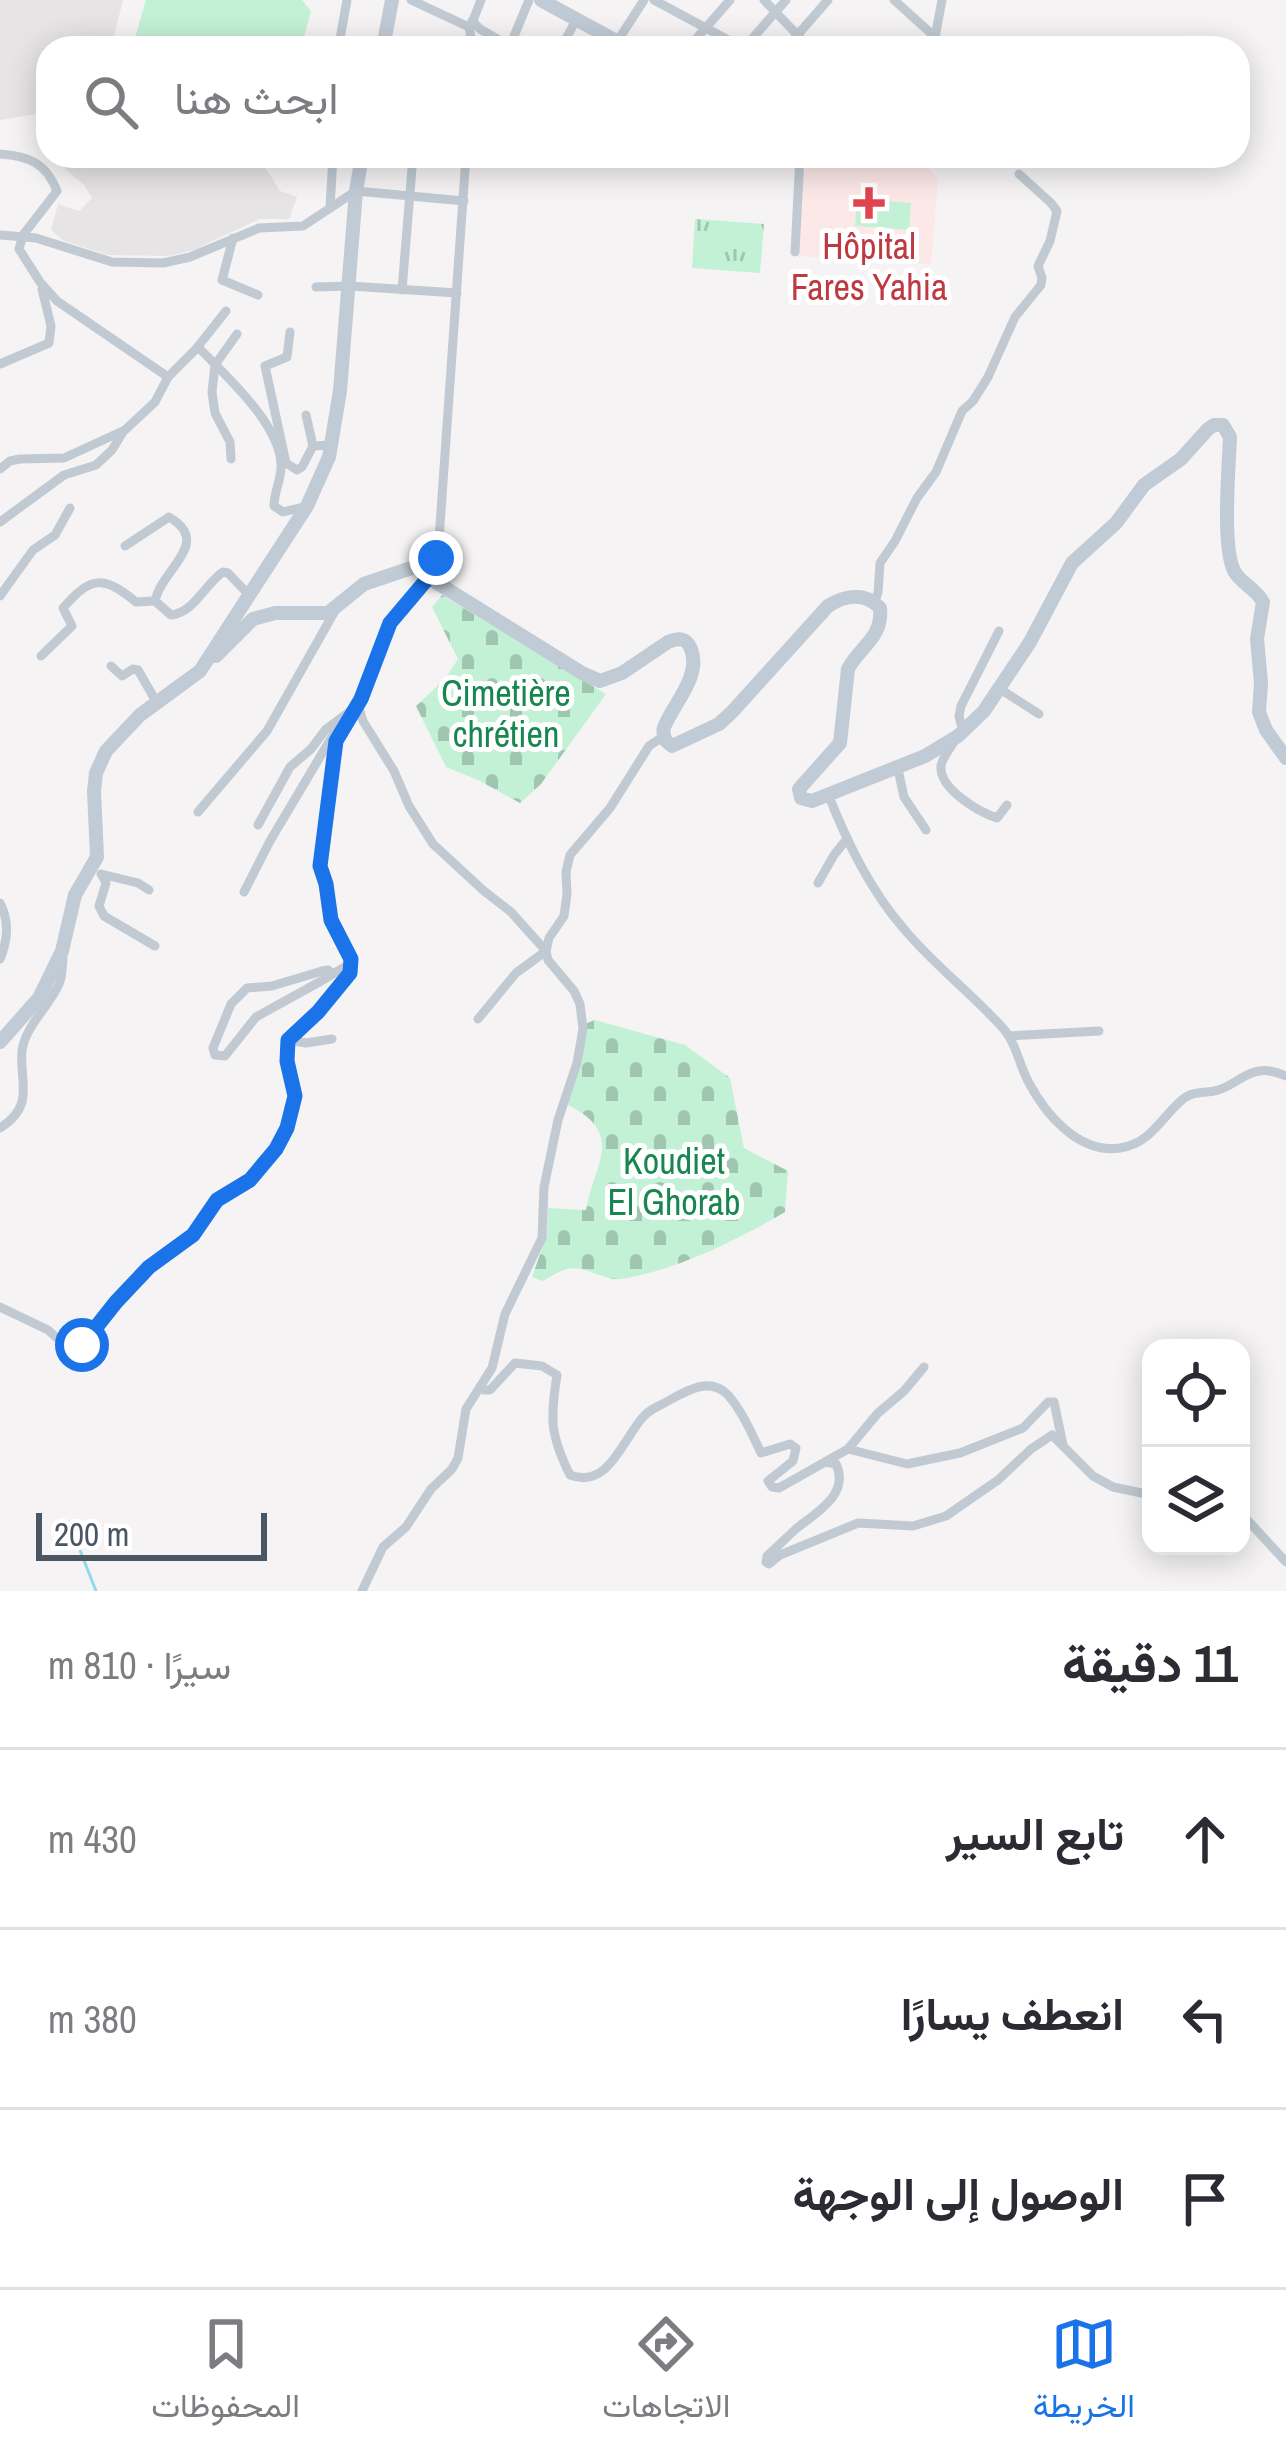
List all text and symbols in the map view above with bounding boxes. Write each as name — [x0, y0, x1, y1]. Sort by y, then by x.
search box — [36, 36, 1250, 168]
text: ابحث هنا — [174, 67, 339, 128]
icon: search — [78, 69, 144, 135]
marker: Hôpital Fares Yahia — [853, 187, 885, 219]
place label: Hôpital Fares Yahia — [791, 222, 947, 311]
route end — [409, 531, 463, 585]
park label: Cimetière chrétien — [441, 669, 571, 758]
park label: Koudiet El Ghorab — [608, 1137, 740, 1226]
route start — [55, 1318, 109, 1372]
map controls — [1142, 1339, 1250, 1555]
button: locate — [1142, 1339, 1250, 1447]
button: layers — [1142, 1447, 1250, 1555]
scale bar — [36, 1507, 267, 1560]
text: 200 m — [54, 1512, 129, 1556]
text: 11 دقيقة — [1062, 1629, 1238, 1698]
text: سيرًا · 810 m — [48, 1639, 231, 1691]
text: تابع السير — [946, 1803, 1124, 1864]
icon: ahead — [1172, 1806, 1238, 1872]
text: 430 m — [48, 1813, 137, 1865]
text: انعطف يسارًا — [901, 1983, 1124, 2044]
icon: left — [1172, 1986, 1238, 2052]
text: 380 m — [48, 1993, 137, 2045]
text: الوصول إلى الوجهة — [792, 2163, 1124, 2224]
icon: arrive — [1172, 2166, 1238, 2232]
tab: المحفوظات — [151, 2311, 300, 2435]
tab: الاتجاهات — [602, 2311, 730, 2435]
tab: الخريطة — [1033, 2311, 1135, 2435]

